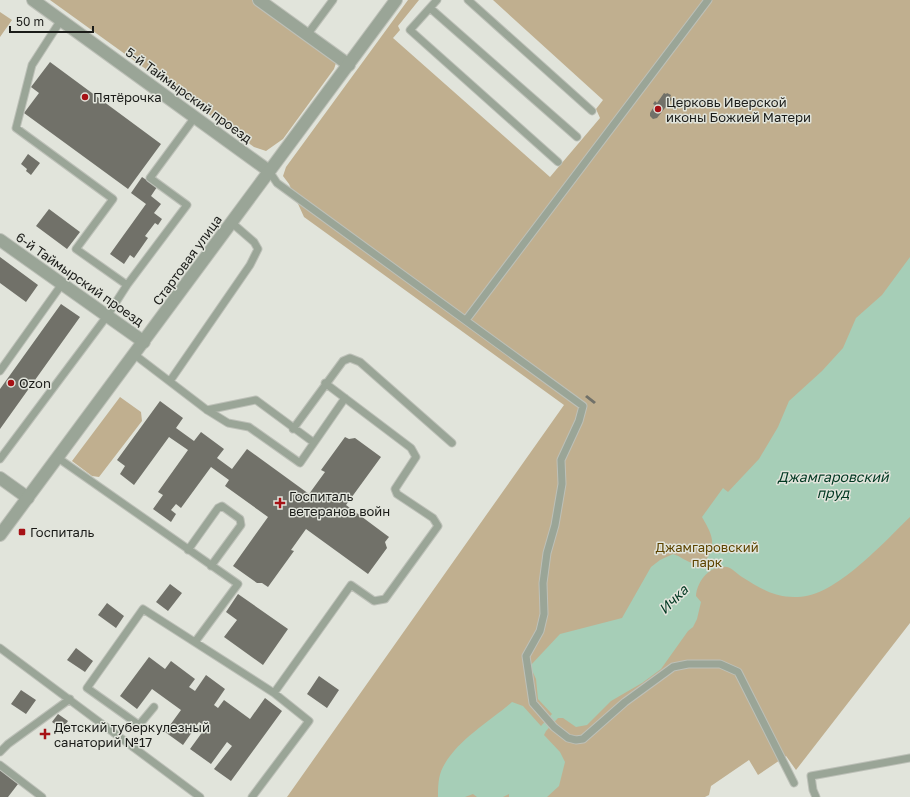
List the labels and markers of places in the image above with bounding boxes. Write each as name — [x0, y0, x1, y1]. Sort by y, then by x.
place label: Пятёрочка — [93, 89, 162, 105]
marker: Пятёрочка — [80, 92, 90, 102]
place label: Церковь Иверской иконы Божией Матери — [666, 94, 811, 125]
marker: Церковь Иверской иконы Божией Матери — [653, 104, 663, 114]
place label: Ozon — [19, 375, 51, 391]
marker: Ozon — [6, 378, 16, 388]
place label: Госпиталь ветеранов войн — [289, 488, 390, 519]
marker: Госпиталь ветеранов войн — [274, 497, 286, 509]
place label: Госпиталь — [30, 524, 95, 540]
marker: Госпиталь — [17, 527, 27, 537]
place label: Детский туберкулезный санаторий №17 — [54, 719, 210, 750]
marker: Детский туберкулезный санаторий №17 — [39, 728, 51, 740]

